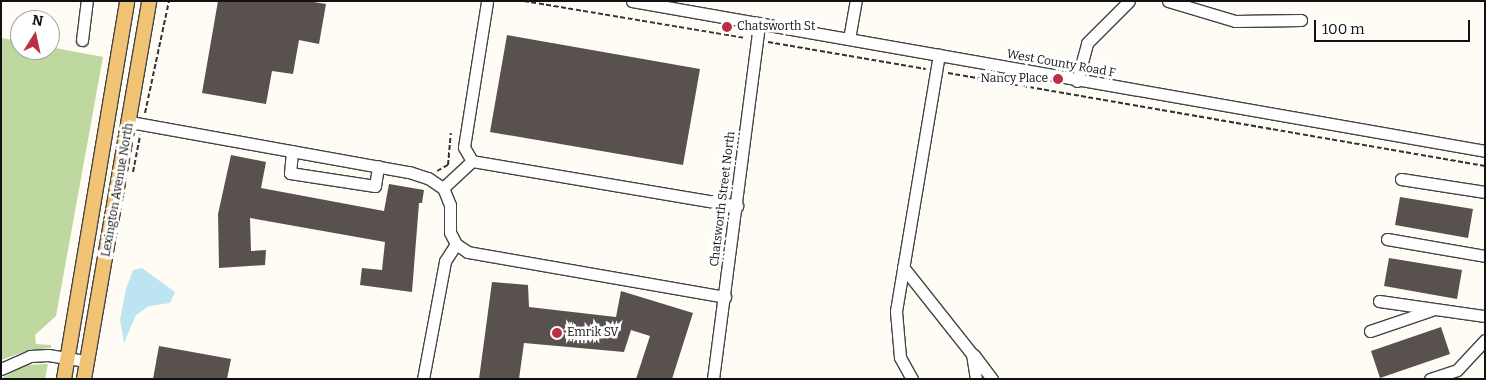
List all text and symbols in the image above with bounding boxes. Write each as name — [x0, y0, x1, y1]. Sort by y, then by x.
north arrow — [10, 10, 60, 60]
scale bar — [1316, 10, 1472, 42]
text: N — [31, 11, 44, 30]
place label: Chatsworth St — [737, 20, 815, 34]
text: 100 m — [1322, 20, 1365, 38]
marker: Chatsworth St — [721, 21, 733, 33]
street label: West County Road F — [1006, 47, 1116, 81]
place label: Nancy Place — [980, 72, 1048, 86]
marker: Nancy Place — [1052, 73, 1064, 85]
street label: Lexington Avenue North — [99, 122, 137, 258]
street label: Chatsworth Street North — [708, 130, 738, 268]
place label: Emrik SV — [567, 326, 619, 340]
marker: Emrik SV — [551, 327, 563, 339]

